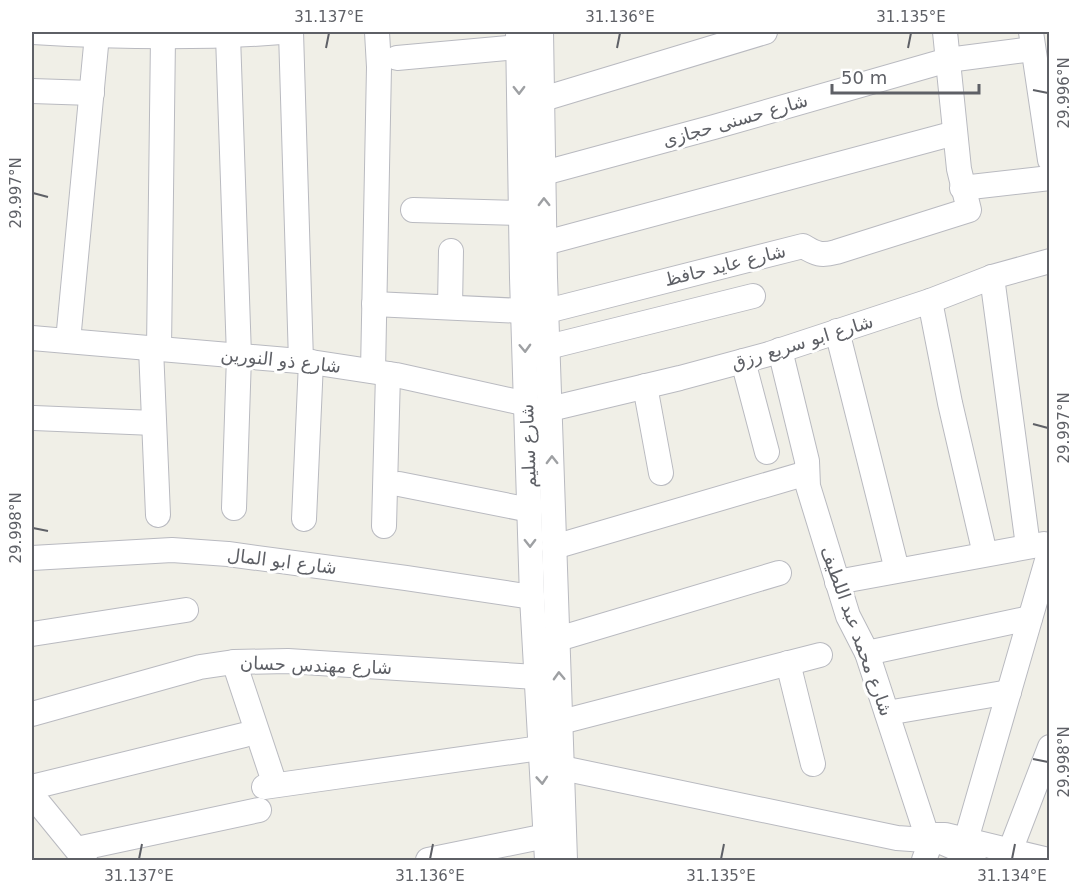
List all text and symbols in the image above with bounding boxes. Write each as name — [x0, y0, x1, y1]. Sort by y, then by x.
text: 31.137°E — [294, 8, 364, 26]
text: 31.136°E — [585, 8, 655, 26]
text: 31.135°E — [876, 8, 946, 26]
scale bar — [832, 57, 979, 95]
text: 29.996°N — [1055, 57, 1073, 129]
text: 50 m — [841, 67, 887, 88]
one-way arrow — [513, 85, 525, 94]
street label: شارع حسنى حجازى — [660, 89, 810, 152]
text: 29.997°N — [7, 157, 25, 229]
one-way arrow — [538, 198, 550, 207]
street label: شارع عايد حافظ — [662, 240, 788, 291]
street label: شارع ابو سريع رزق — [728, 310, 876, 375]
street label: شارع ذو النورين — [220, 343, 342, 378]
one-way arrow — [518, 343, 531, 352]
text: 29.997°N — [1055, 392, 1073, 464]
street label: شارع سليم — [516, 404, 541, 488]
one-way arrow — [545, 456, 558, 465]
text: 29.998°N — [7, 492, 25, 564]
one-way arrow — [524, 538, 537, 547]
street label: شارع محمد عبد اللطيف — [816, 543, 898, 719]
street label: شارع ابو المال — [226, 544, 338, 579]
street label: شارع مهندس حسان — [240, 652, 392, 679]
one-way arrow — [553, 672, 566, 681]
text: 29.998°N — [1055, 726, 1073, 798]
one-way arrow — [535, 775, 548, 784]
text: 31.137°E — [104, 867, 174, 885]
text: 31.136°E — [395, 867, 465, 885]
text: 31.135°E — [686, 867, 756, 885]
text: 31.134°E — [977, 867, 1047, 885]

